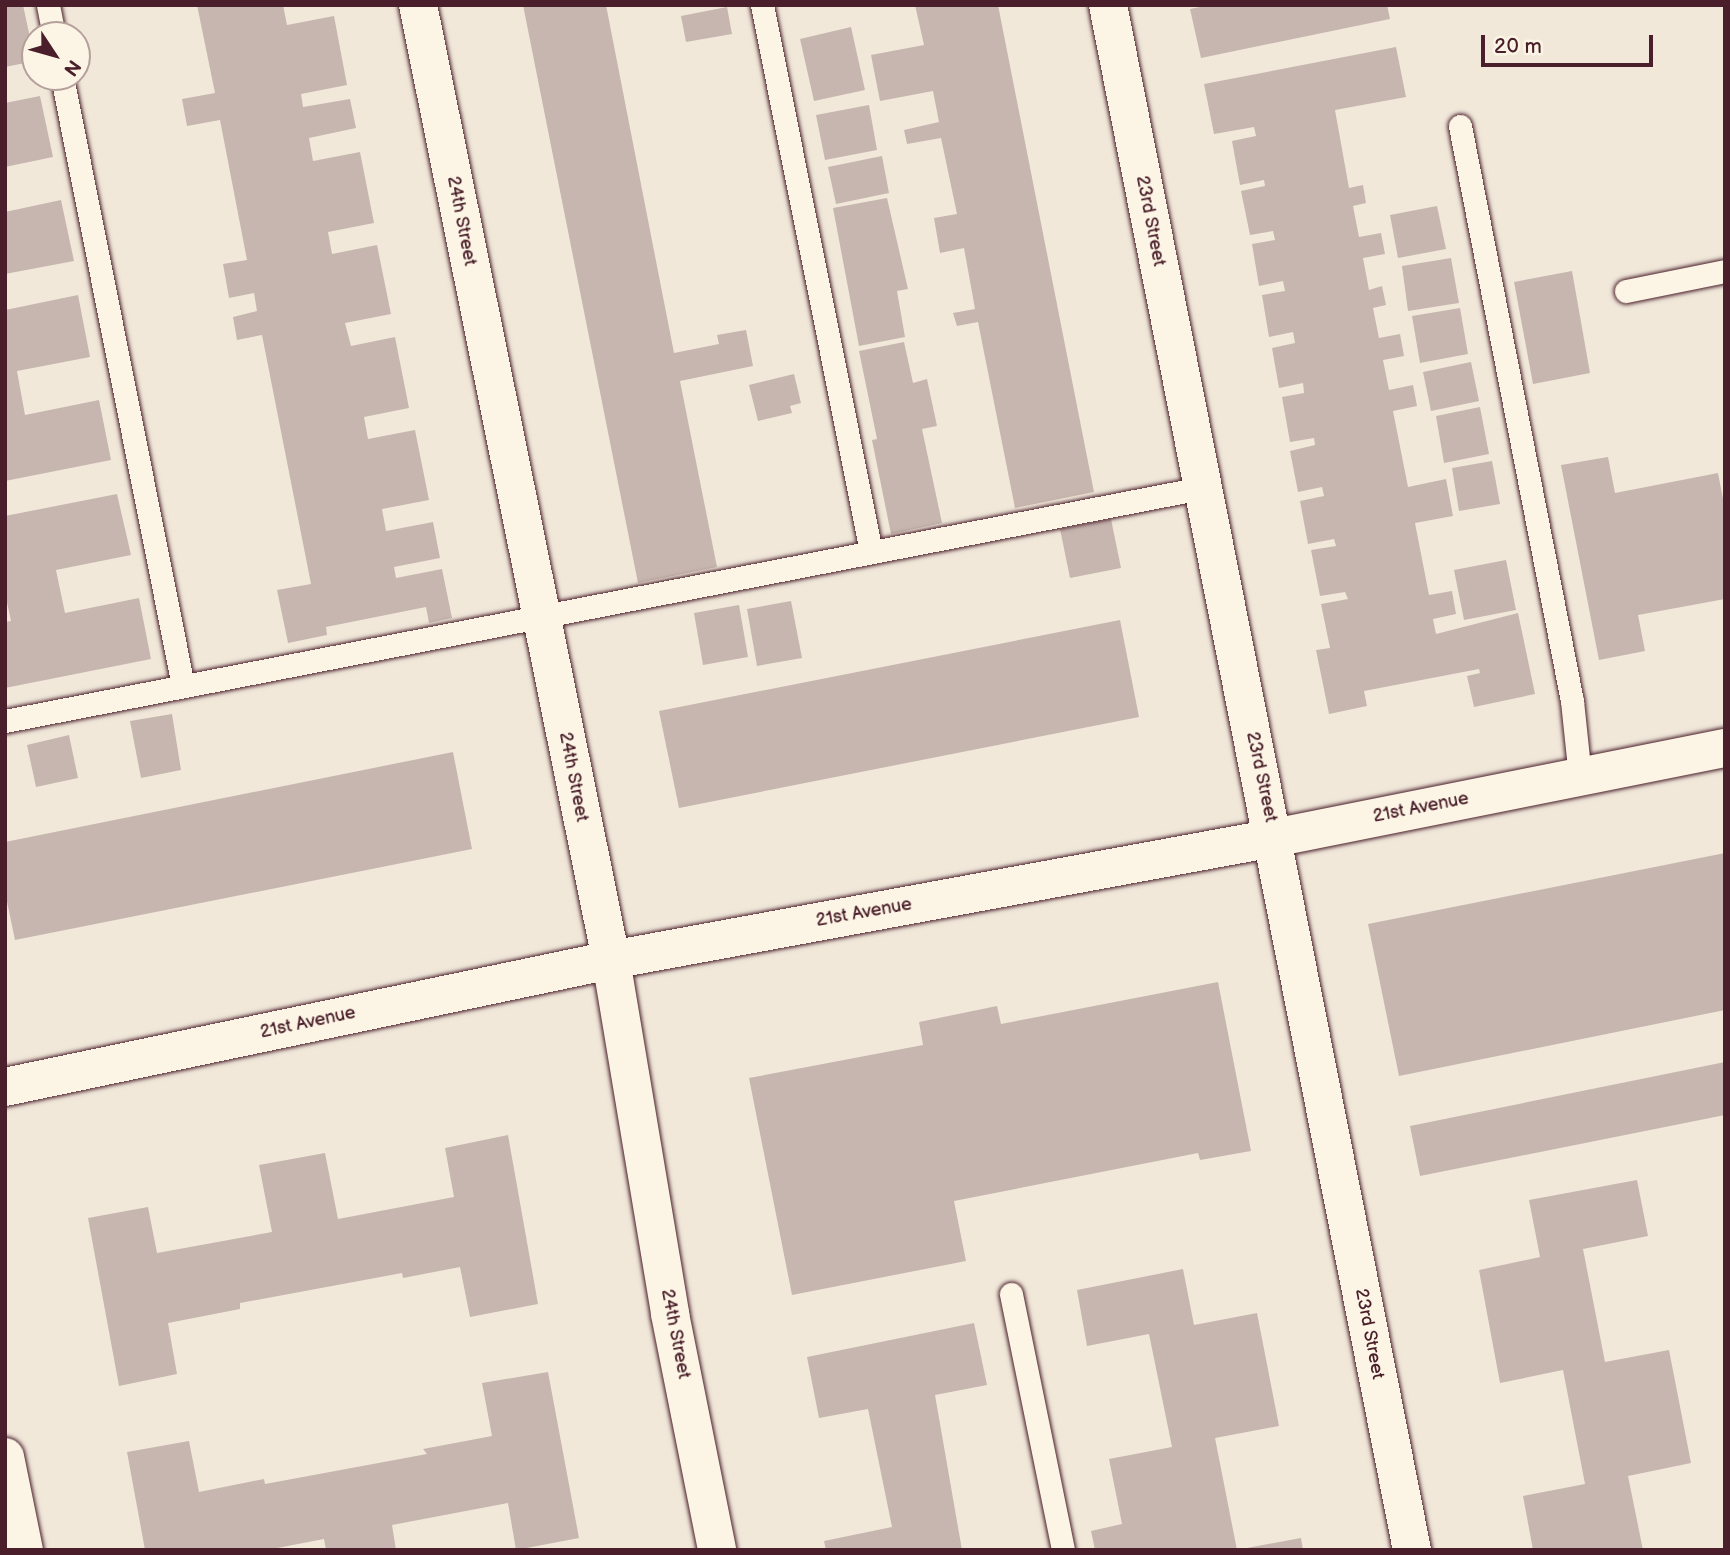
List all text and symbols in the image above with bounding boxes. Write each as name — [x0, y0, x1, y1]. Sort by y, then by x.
north arrow — [21, 21, 91, 91]
scale bar — [1485, 21, 1656, 65]
text: 20 m — [1494, 34, 1542, 59]
text: N — [58, 55, 85, 80]
street label: 24th Street — [442, 174, 480, 268]
street label: 23rd Street — [1131, 174, 1169, 268]
street label: 24th Street — [554, 730, 592, 824]
street label: 23rd Street — [1241, 730, 1281, 824]
street label: 21st Avenue — [1371, 788, 1471, 828]
street label: 21st Avenue — [814, 894, 914, 932]
street label: 21st Avenue — [258, 1002, 358, 1044]
street label: 24th Street — [656, 1287, 694, 1381]
street label: 23rd Street — [1350, 1287, 1388, 1381]

